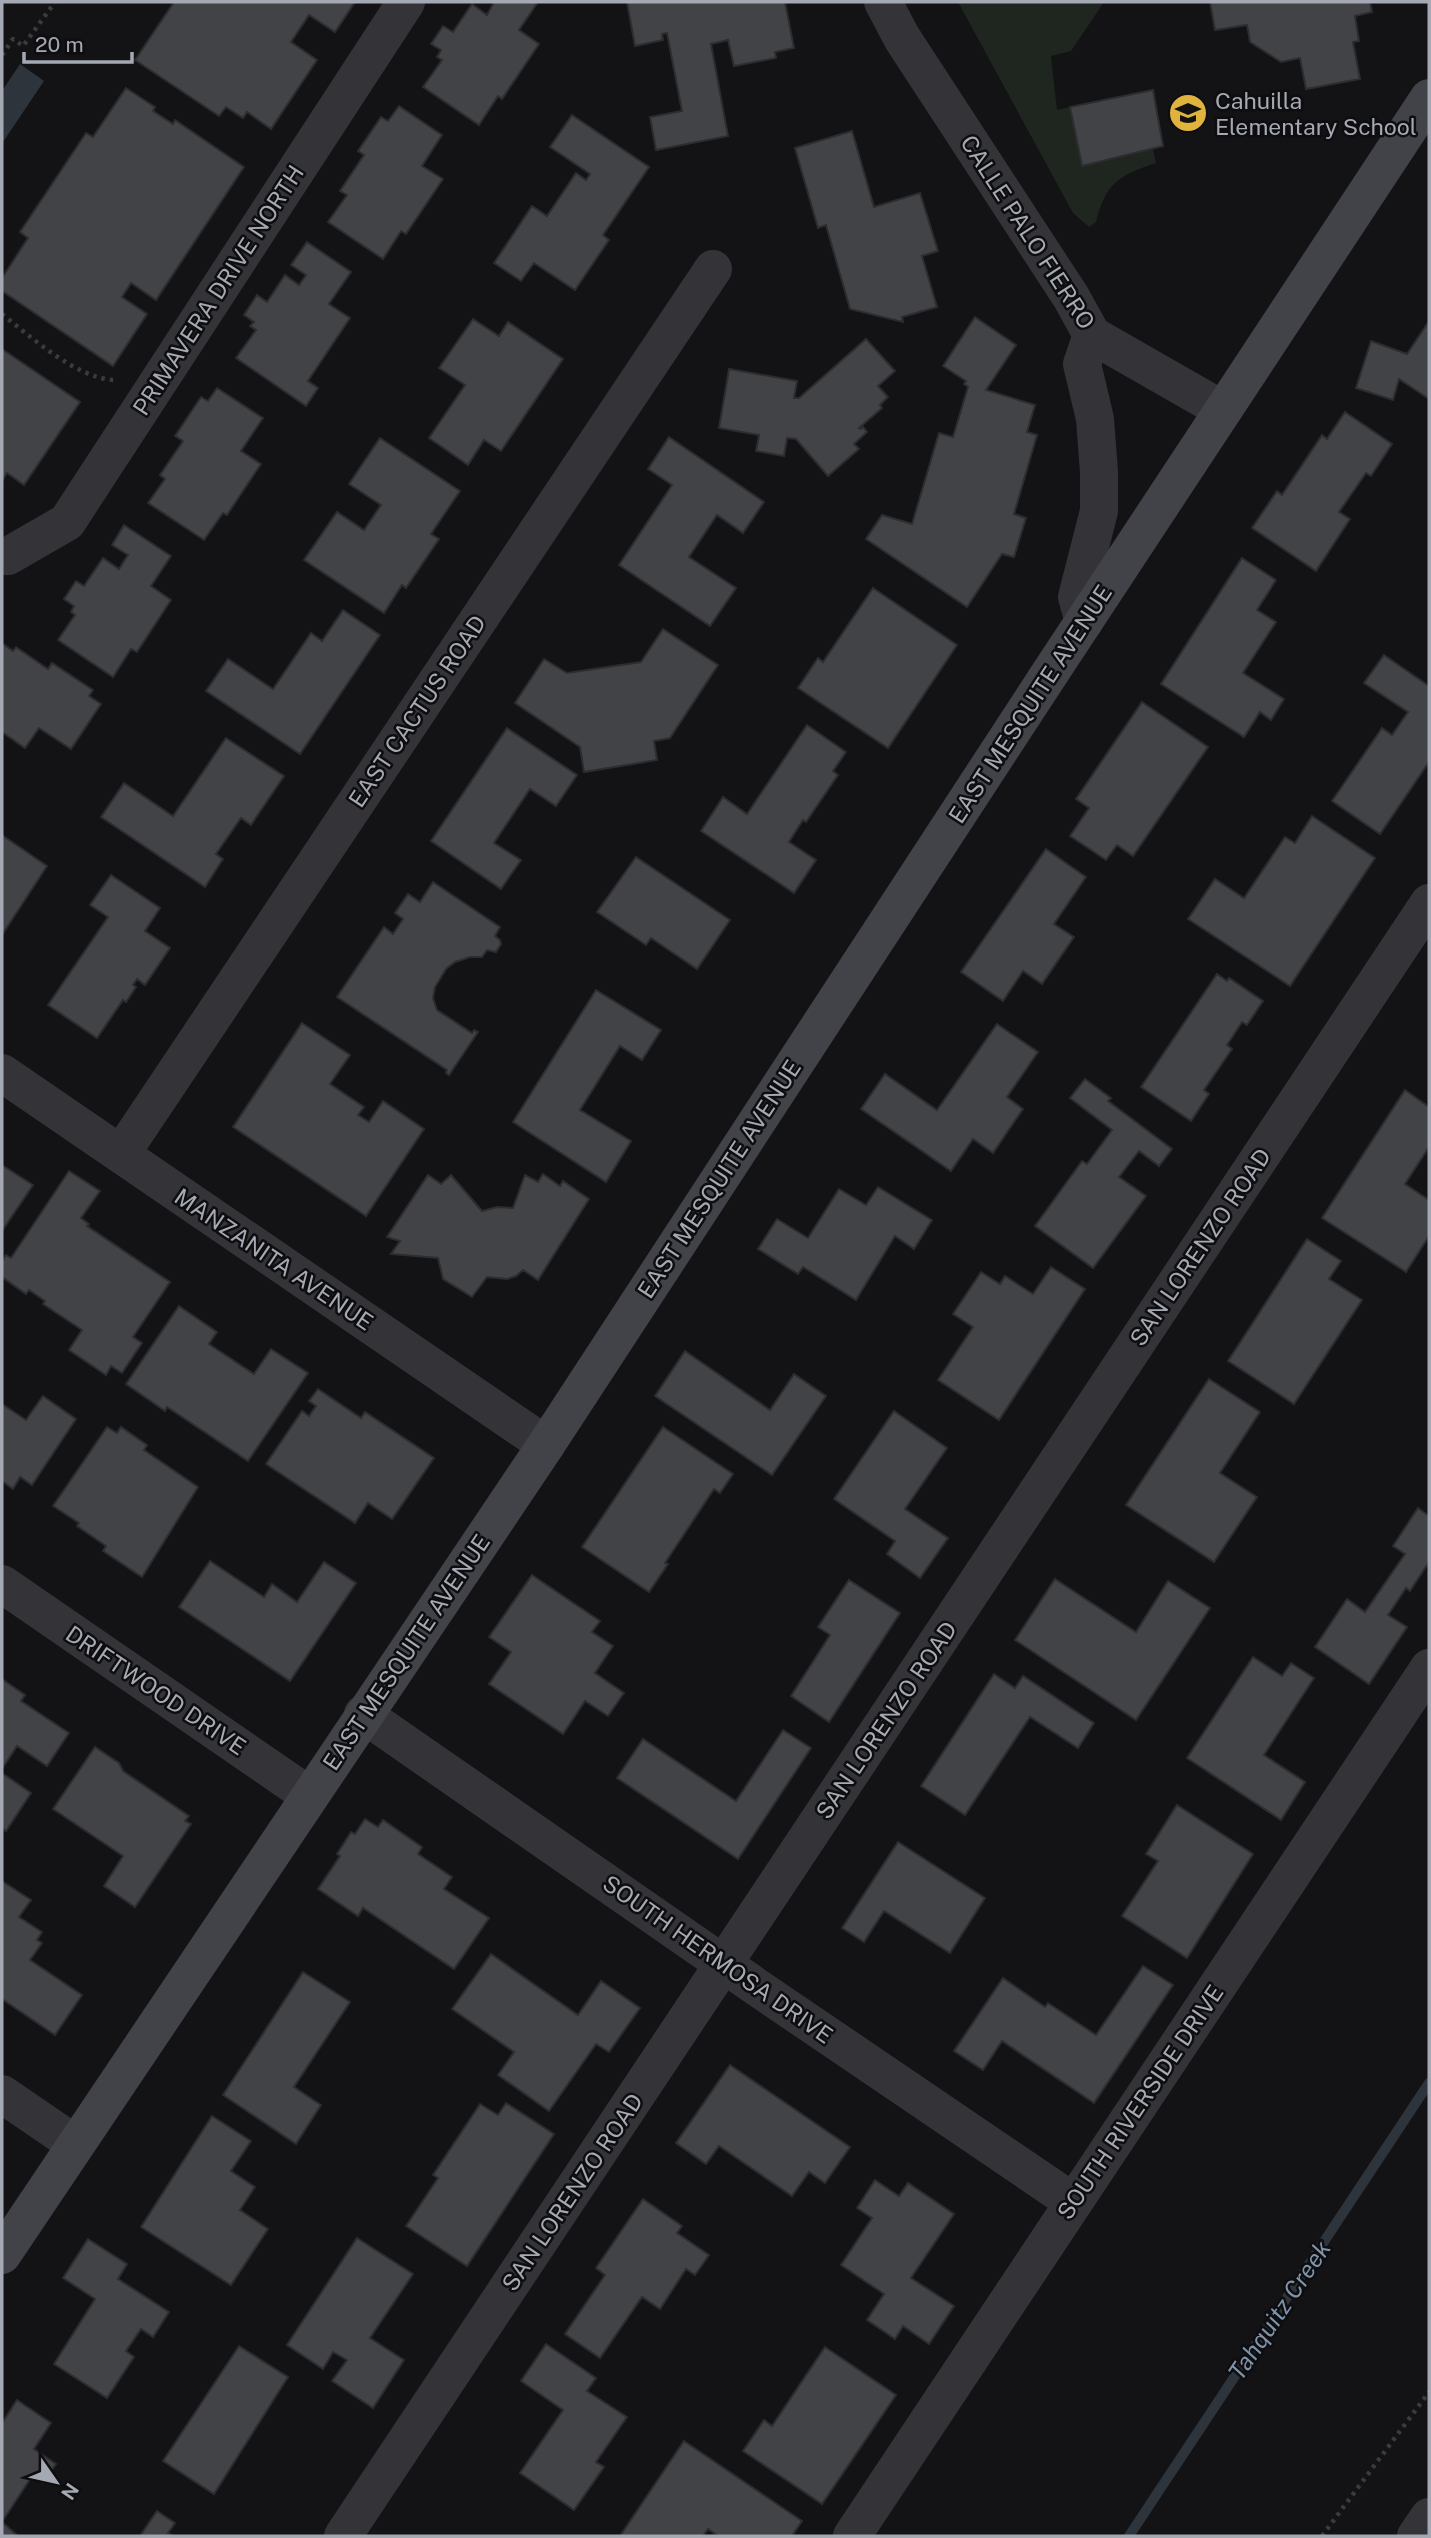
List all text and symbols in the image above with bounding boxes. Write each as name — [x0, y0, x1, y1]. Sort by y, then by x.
scale bar — [24, 21, 133, 65]
text: 20 m — [35, 32, 84, 57]
place label: Cahuilla Elementary School — [1215, 87, 1417, 140]
school or university icon: Cahuilla Elementary School — [1167, 92, 1209, 134]
street label: CALLE PALO FIERRO — [955, 130, 1101, 334]
street label: PRIMAVERA DRIVE NORTH — [127, 160, 309, 420]
street label: EAST MESQUITE AVENUE — [943, 580, 1117, 828]
street label: EAST CACTUS ROAD — [343, 610, 491, 812]
street label: EAST MESQUITE AVENUE — [632, 1055, 806, 1303]
street label: SAN LORENZO ROAD — [1124, 1143, 1276, 1351]
street label: MANZANITA AVENUE — [170, 1182, 378, 1336]
street label: EAST MESQUITE AVENUE — [317, 1529, 495, 1775]
street label: SAN LORENZO ROAD — [810, 1616, 962, 1824]
street label: DRIFTWOOD DRIVE — [61, 1620, 251, 1760]
street label: SOUTH HERMOSA DRIVE — [598, 1869, 838, 2049]
street label: SOUTH RIVERSIDE DRIVE — [1051, 1980, 1229, 2224]
street label: SAN LORENZO ROAD — [496, 2088, 648, 2296]
water label: Tahquitz Creek — [1222, 2235, 1336, 2385]
north arrow — [21, 2447, 91, 2517]
text: N — [57, 2479, 83, 2504]

